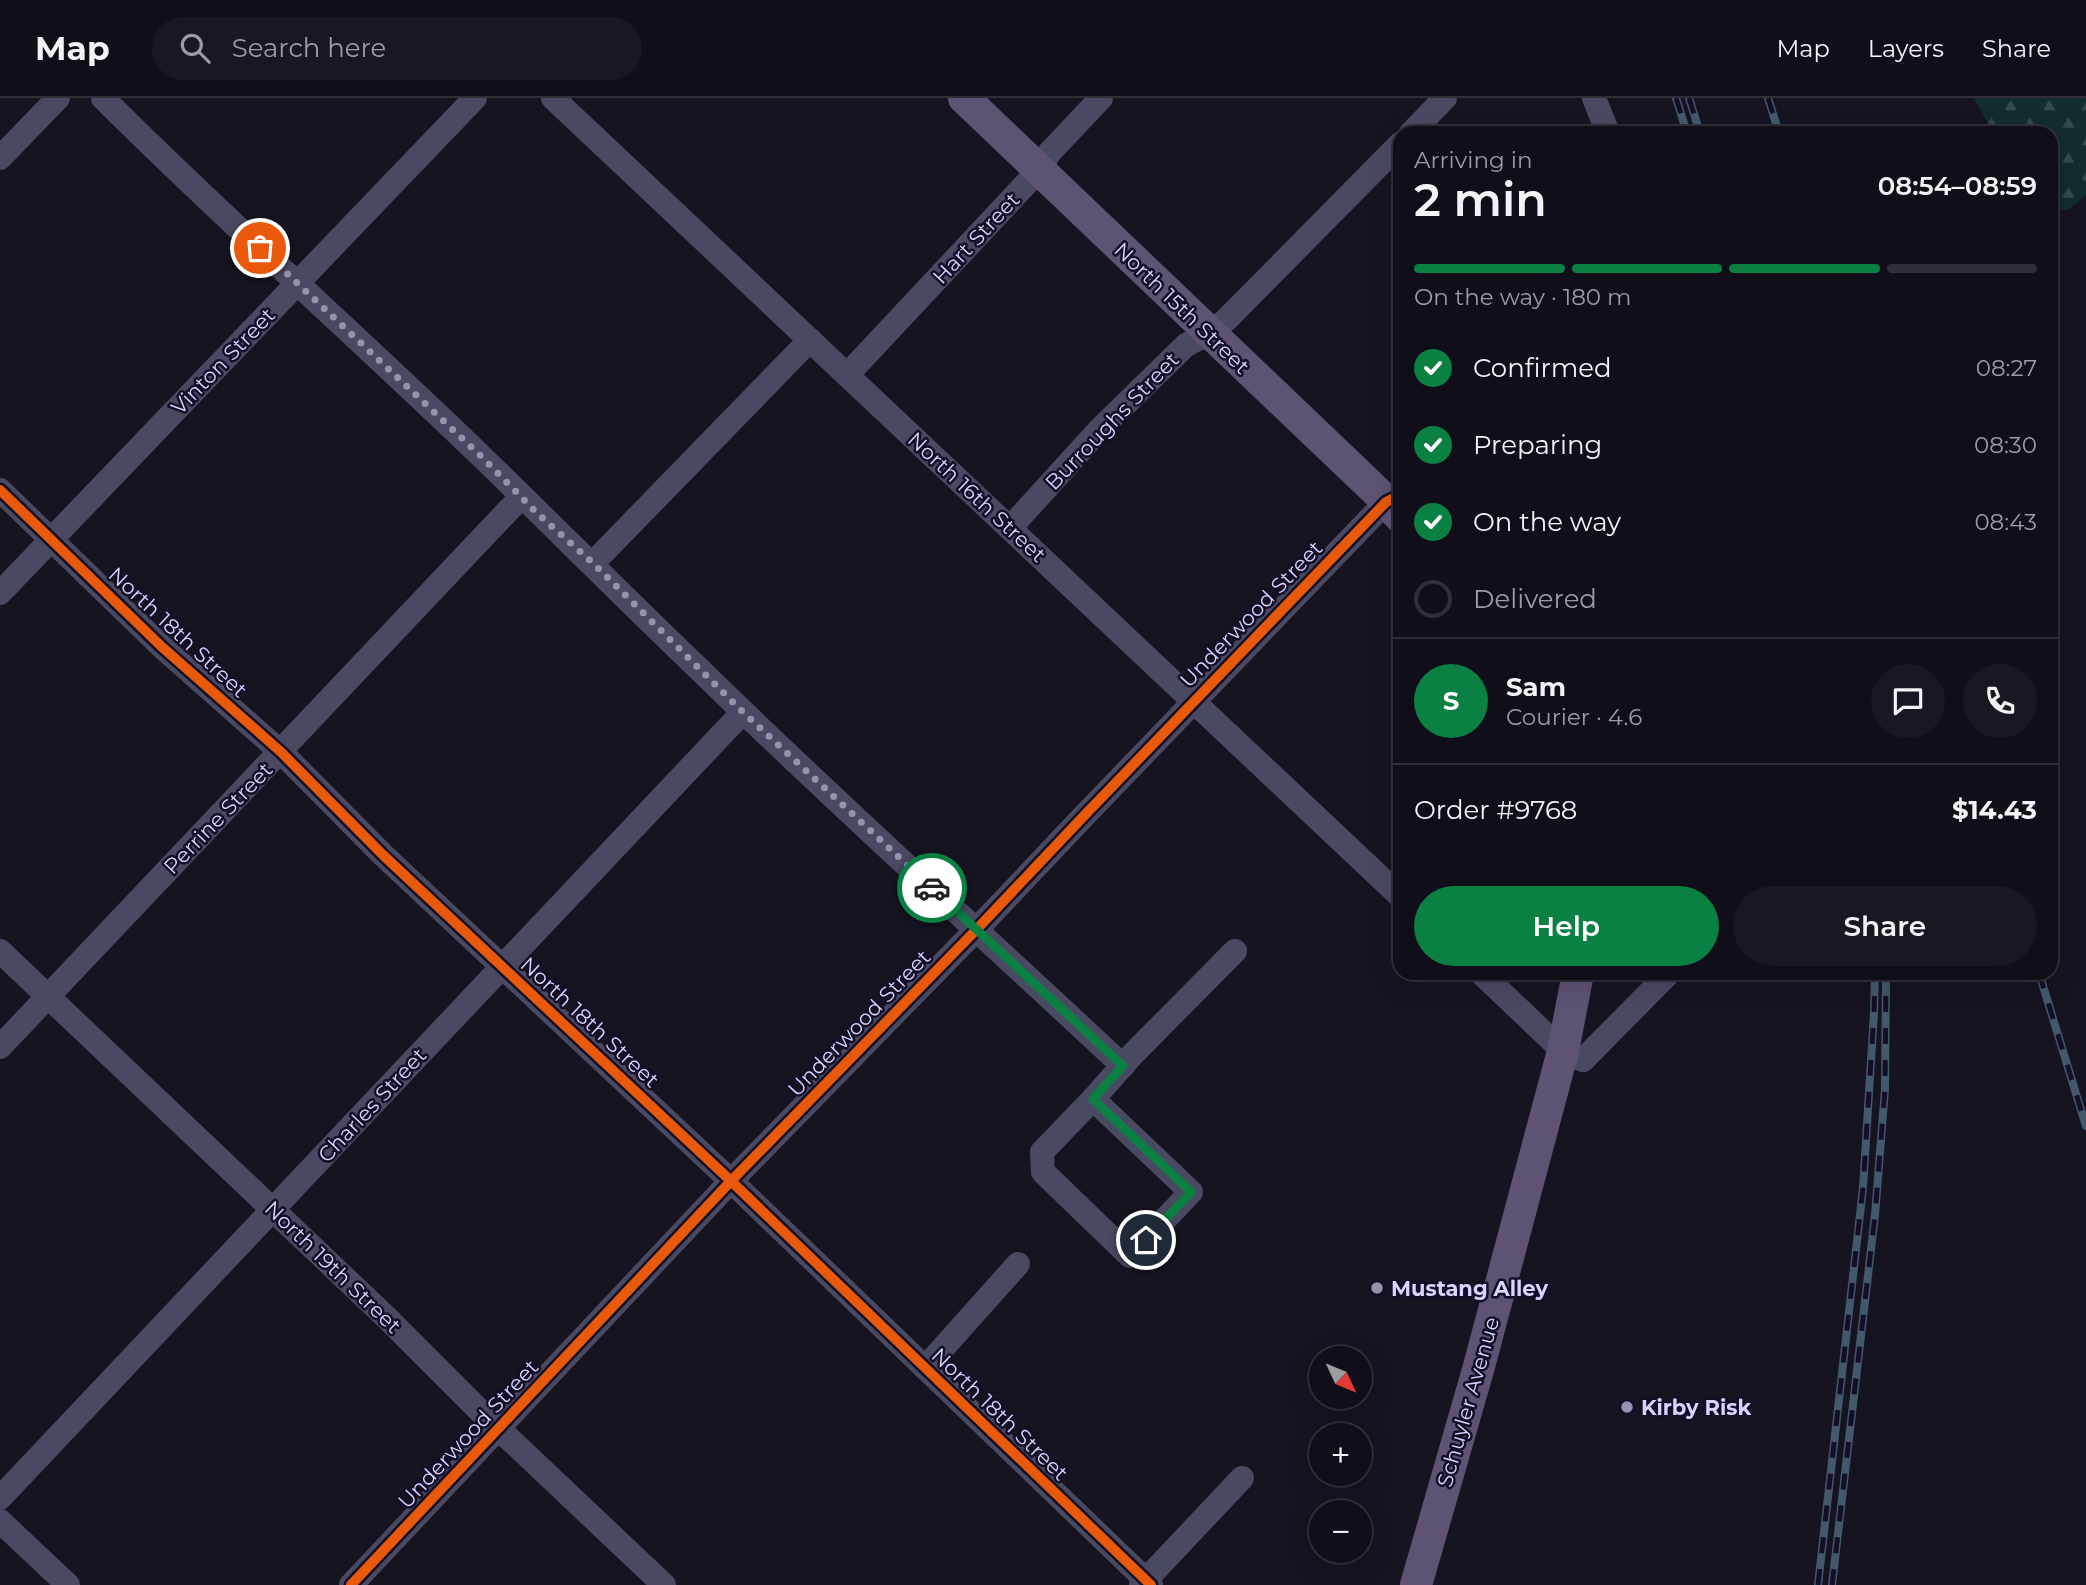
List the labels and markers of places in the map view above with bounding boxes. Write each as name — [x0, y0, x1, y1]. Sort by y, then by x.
pin — [230, 218, 290, 278]
pin — [1116, 1210, 1176, 1270]
place label: Mustang Alley — [1391, 1276, 1549, 1301]
marker: Mustang Alley — [1369, 1280, 1385, 1296]
place label: Kirby Risk — [1641, 1395, 1751, 1420]
marker: Kirby Risk — [1619, 1399, 1635, 1415]

